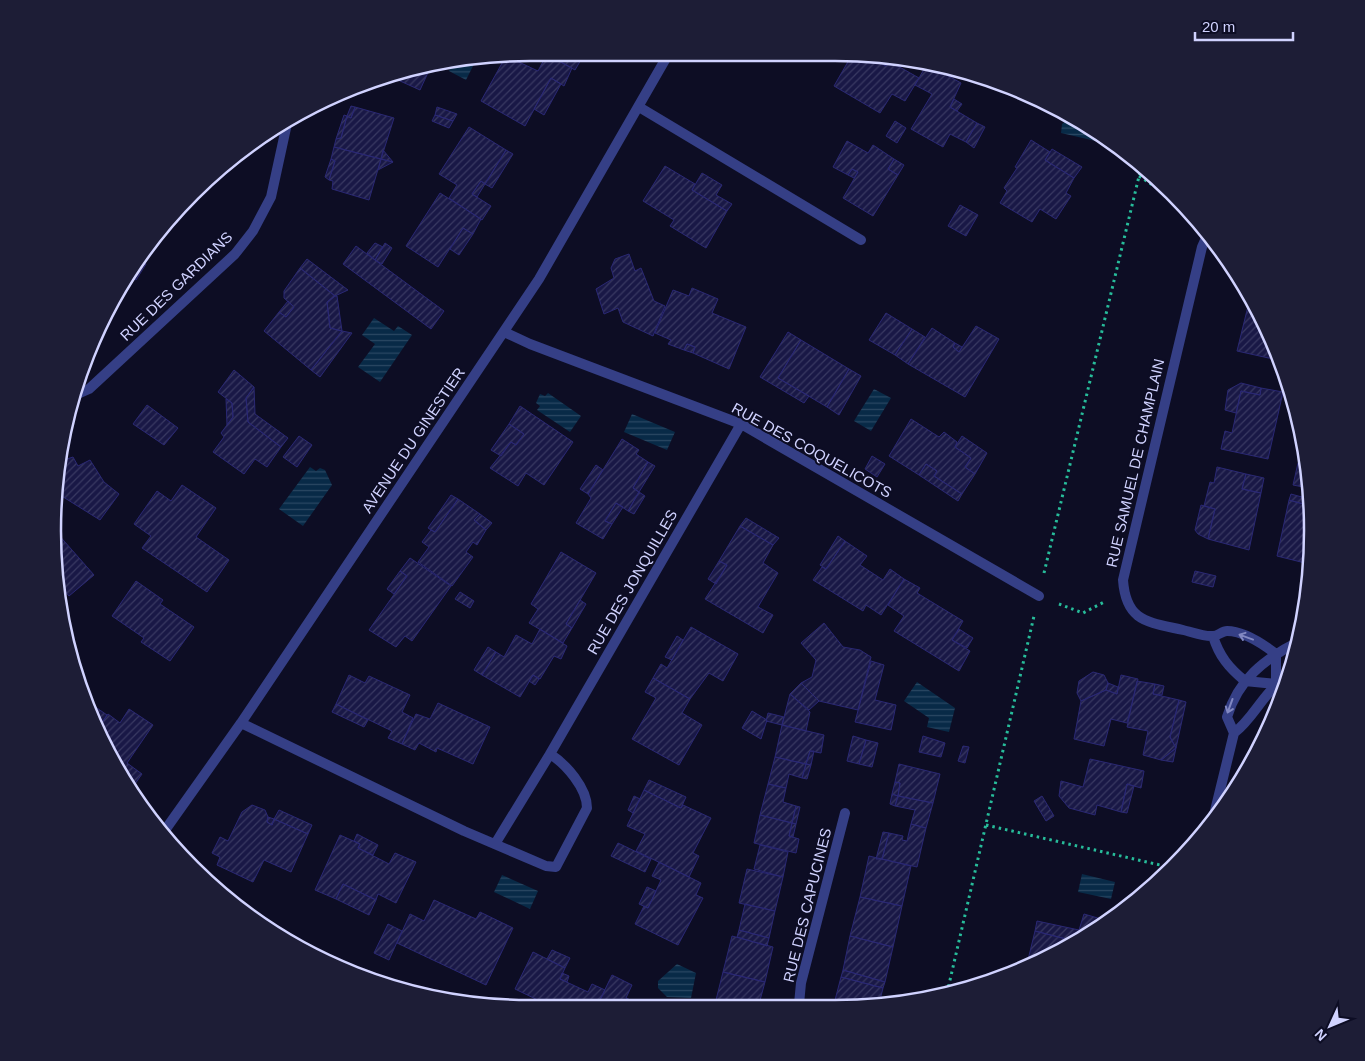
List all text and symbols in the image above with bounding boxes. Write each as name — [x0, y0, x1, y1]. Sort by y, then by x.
scale bar — [1195, 10, 1292, 42]
text: 20 m — [1202, 18, 1235, 35]
street label: RUE DES GARDIANS — [116, 228, 236, 344]
street label: RUE SAMUEL DE CHAMPLAIN — [1103, 357, 1167, 569]
street label: AVENUE DU GINESTIER — [358, 364, 468, 516]
street label: RUE DES COQUELICOTS — [729, 399, 895, 501]
street label: RUE DES JONQUILLES — [584, 507, 680, 657]
one-way arrow — [1238, 632, 1254, 641]
one-way arrow — [1225, 698, 1235, 714]
street label: RUE DES CAPUCINES — [780, 826, 834, 984]
north arrow — [1305, 1001, 1355, 1051]
text: N — [1311, 1026, 1330, 1044]

